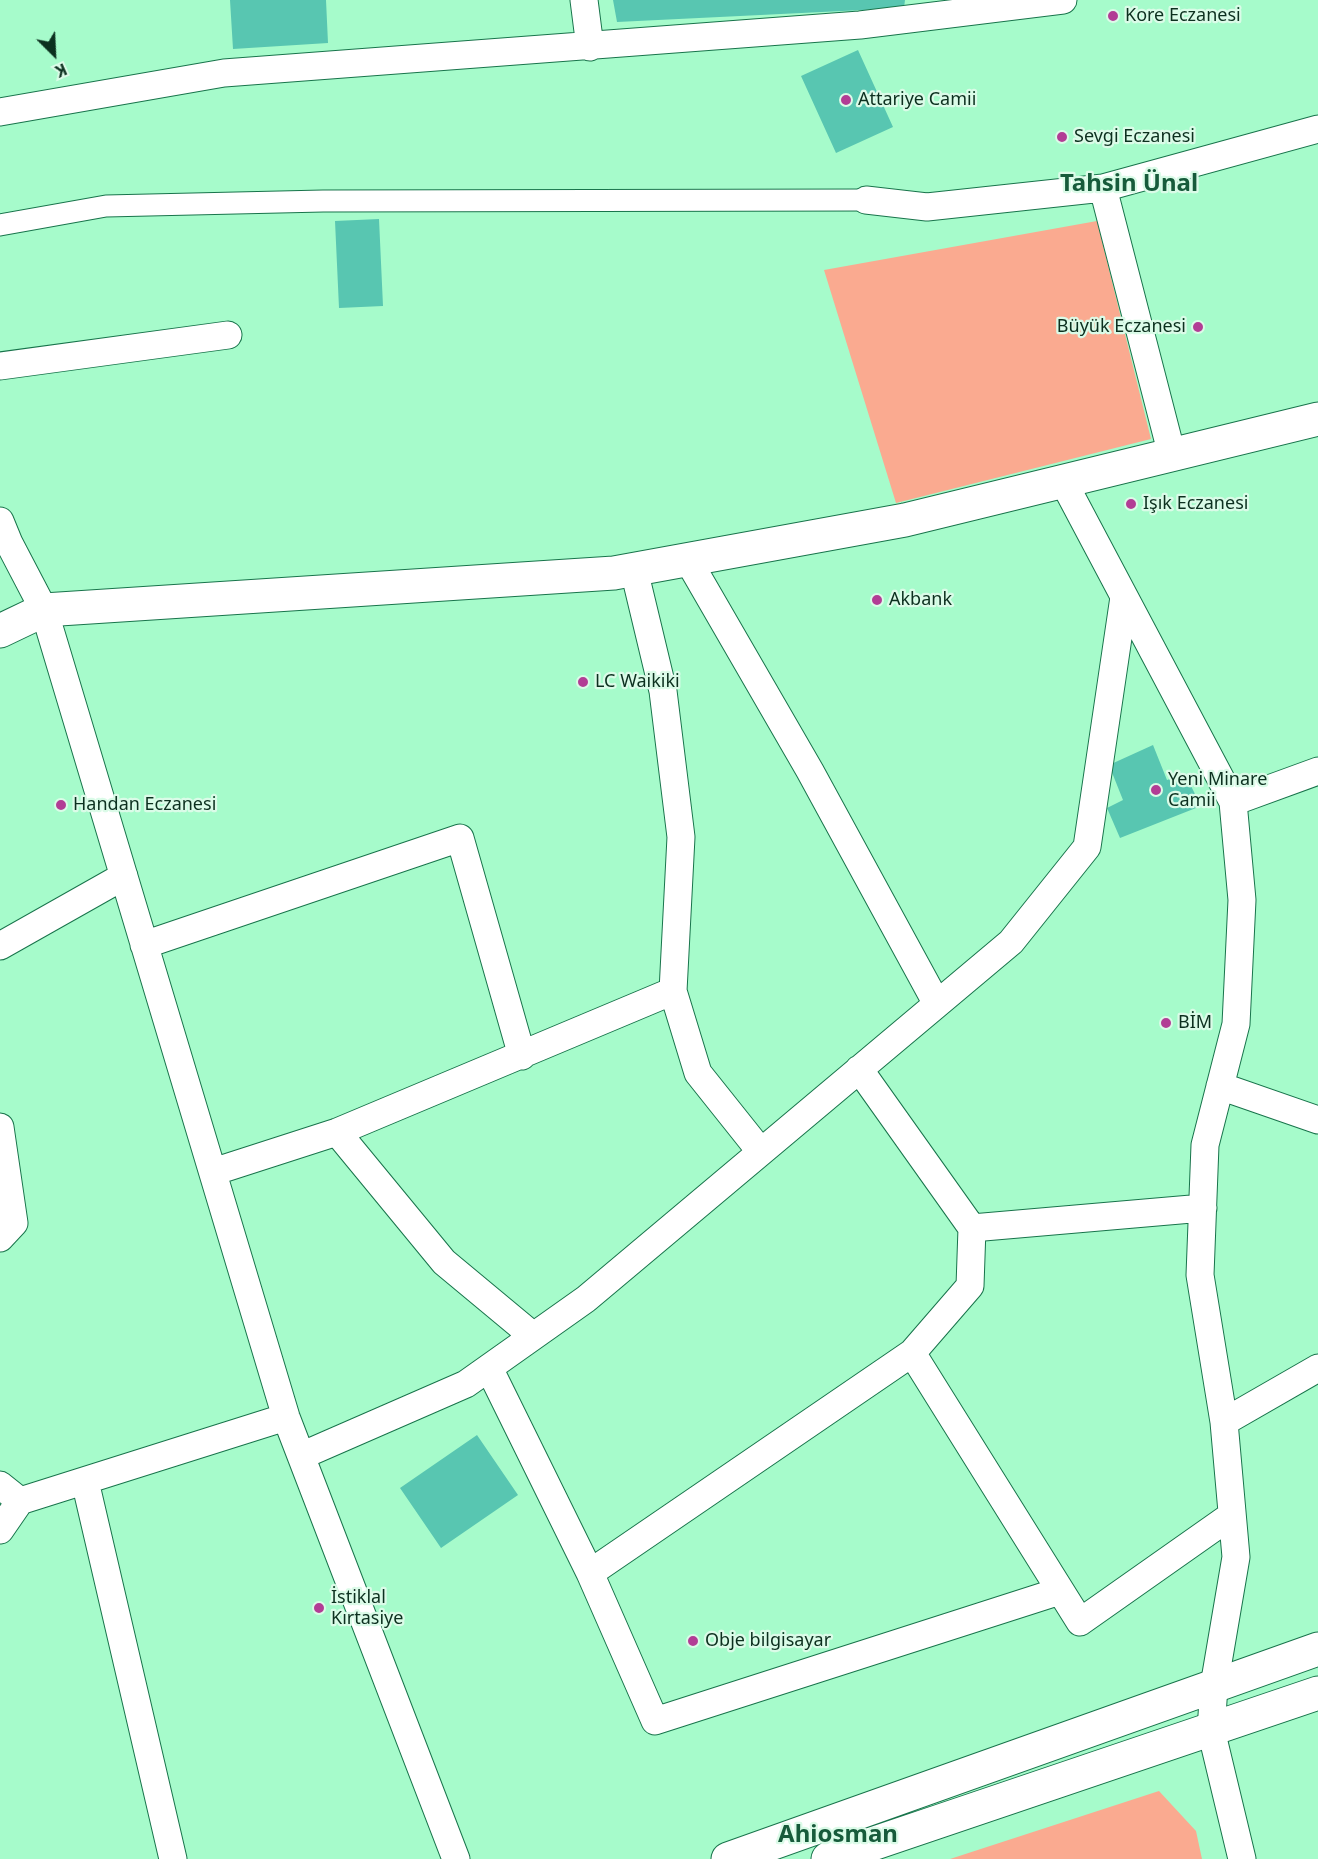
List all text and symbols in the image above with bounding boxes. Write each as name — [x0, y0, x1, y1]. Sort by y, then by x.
place label: Kore Eczanesi — [1125, 5, 1241, 27]
marker: Kore Eczanesi — [1106, 9, 1120, 23]
north arrow — [24, 24, 84, 84]
text: K — [52, 58, 71, 83]
place label: Attariye Camii — [858, 89, 976, 111]
marker: Attariye Camii — [839, 93, 853, 107]
place label: Sevgi Eczanesi — [1074, 126, 1195, 148]
marker: Sevgi Eczanesi — [1055, 130, 1069, 144]
district label: Tahsin Ünal — [1060, 170, 1198, 198]
place label: Büyük Eczanesi — [1057, 316, 1186, 338]
marker: Büyük Eczanesi — [1191, 320, 1205, 334]
place label: Işık Eczanesi — [1143, 493, 1248, 515]
marker: Işık Eczanesi — [1124, 497, 1138, 511]
place label: Akbank — [889, 589, 952, 611]
marker: Akbank — [870, 593, 884, 607]
place label: LC Waikiki — [595, 671, 680, 693]
marker: LC Waikiki — [576, 675, 590, 689]
place label: Yeni Minare Camii — [1168, 769, 1267, 812]
marker: Yeni Minare Camii — [1149, 783, 1163, 797]
place label: Handan Eczanesi — [73, 794, 216, 816]
marker: Handan Eczanesi — [54, 798, 68, 812]
place label: BİM — [1178, 1012, 1212, 1034]
marker: BİM — [1159, 1016, 1173, 1030]
place label: İstiklal Kırtasiye — [331, 1587, 403, 1630]
marker: İstiklal Kırtasiye — [312, 1601, 326, 1615]
place label: Obje bilgisayar — [705, 1630, 831, 1652]
marker: Obje bilgisayar — [686, 1634, 700, 1648]
district label: Ahiosman — [778, 1821, 898, 1849]

